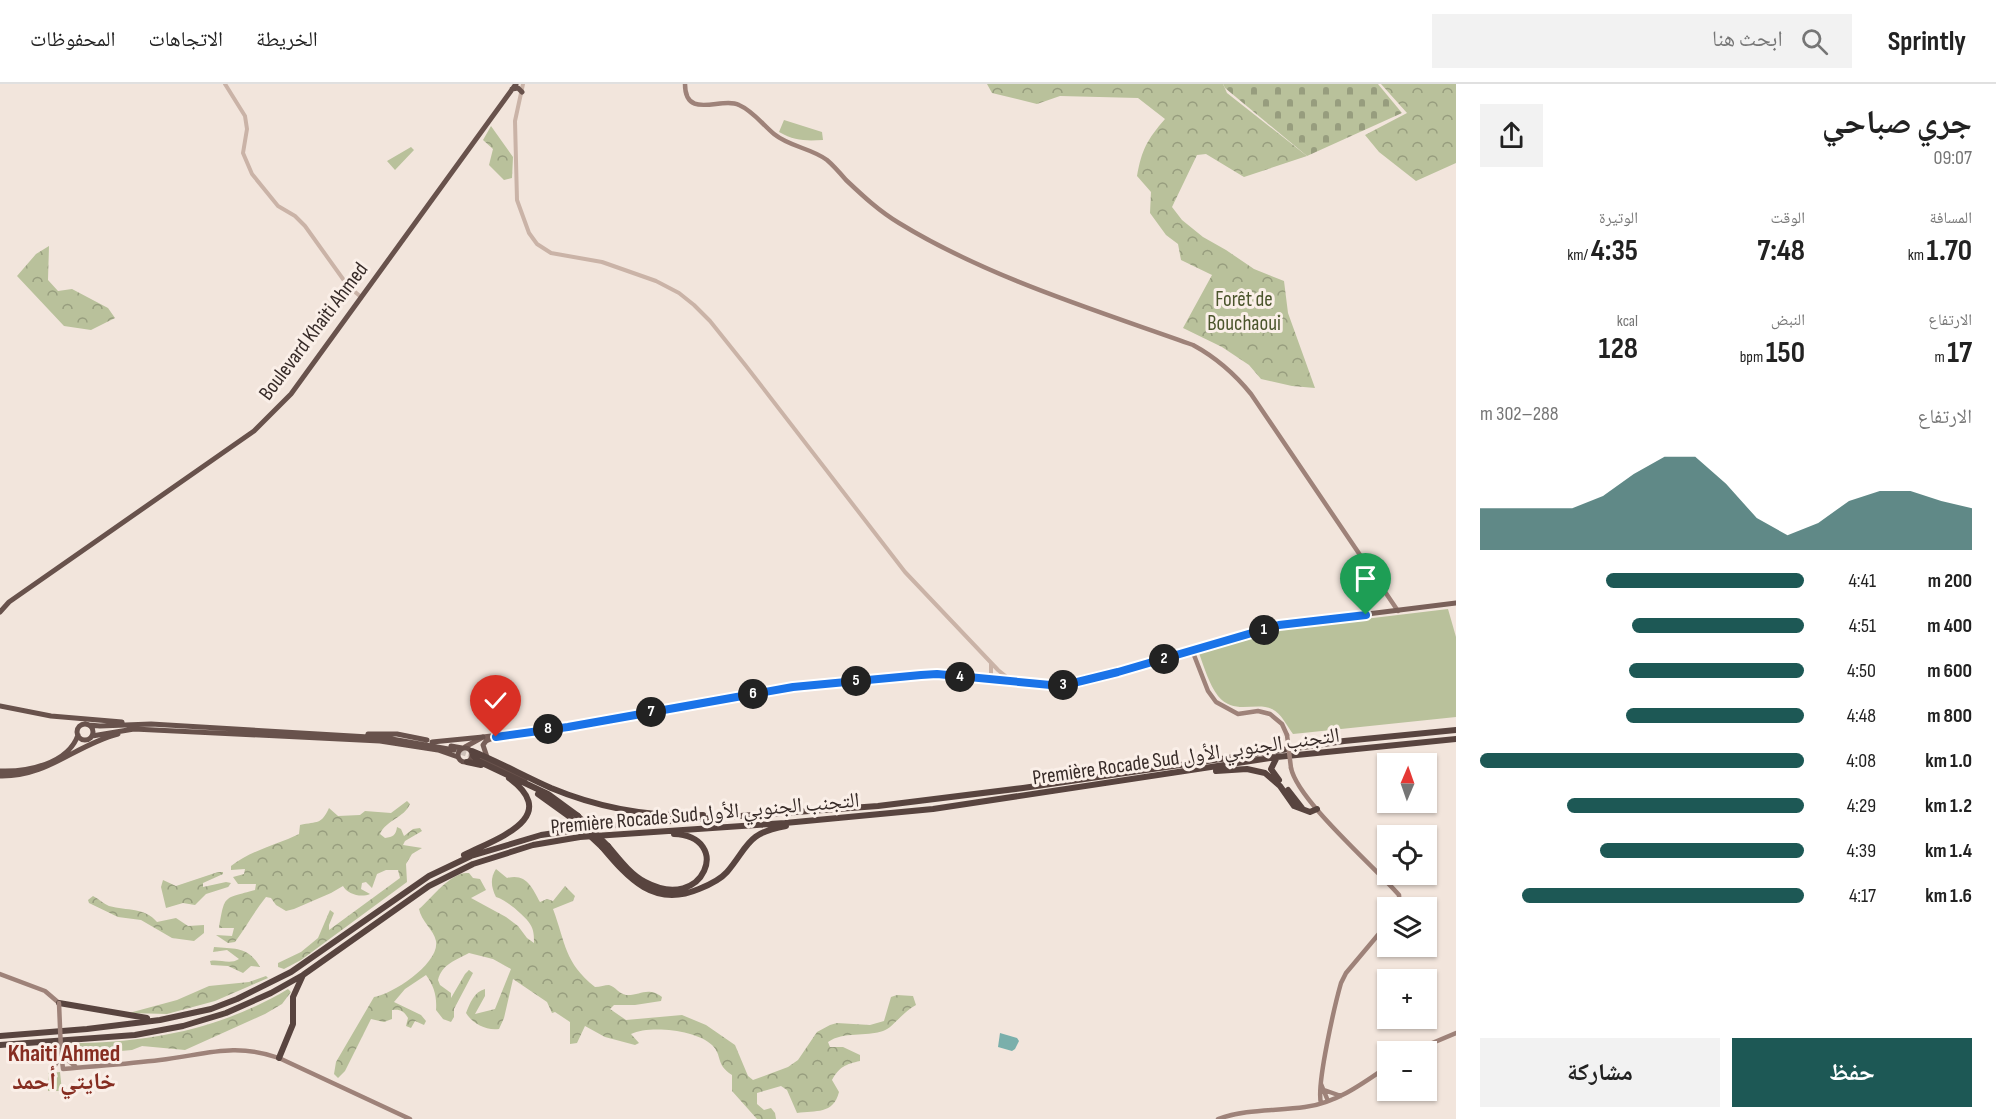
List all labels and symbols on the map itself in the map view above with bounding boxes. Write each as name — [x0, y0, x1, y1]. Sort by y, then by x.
street label: Boulevard Khaiti Ahmed — [254, 258, 373, 405]
park label: Forêt de Bouchaoui — [1207, 287, 1281, 336]
pin — [1340, 553, 1391, 615]
pin: 1 — [1249, 615, 1279, 645]
pin: 2 — [1149, 644, 1179, 674]
pin: 4 — [945, 662, 975, 692]
pin: 5 — [841, 666, 871, 696]
pin: 3 — [1048, 670, 1078, 700]
pin — [470, 675, 521, 737]
pin: 6 — [738, 679, 768, 709]
pin: 7 — [636, 697, 666, 727]
pin: 8 — [533, 714, 563, 744]
street label: Première Rocade Sud التجنب الجنوبي الأول — [1031, 723, 1342, 794]
north arrow — [1377, 753, 1437, 813]
street label: Première Rocade Sud التجنب الجنوبي الأول — [550, 788, 861, 843]
district label: Khaiti Ahmed خايتي أحمد — [8, 1039, 120, 1100]

